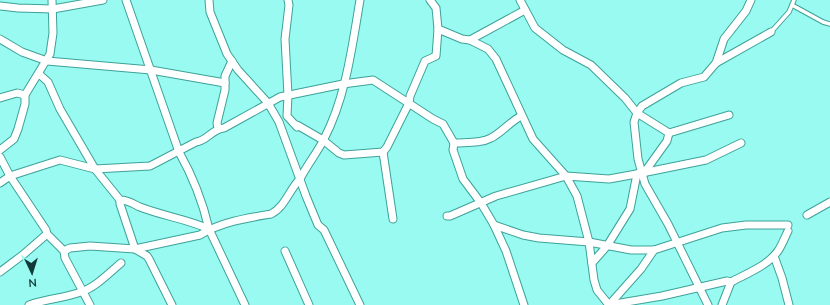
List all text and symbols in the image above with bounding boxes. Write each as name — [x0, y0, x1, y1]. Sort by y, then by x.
north arrow — [12, 253, 52, 293]
text: N — [28, 276, 37, 290]

